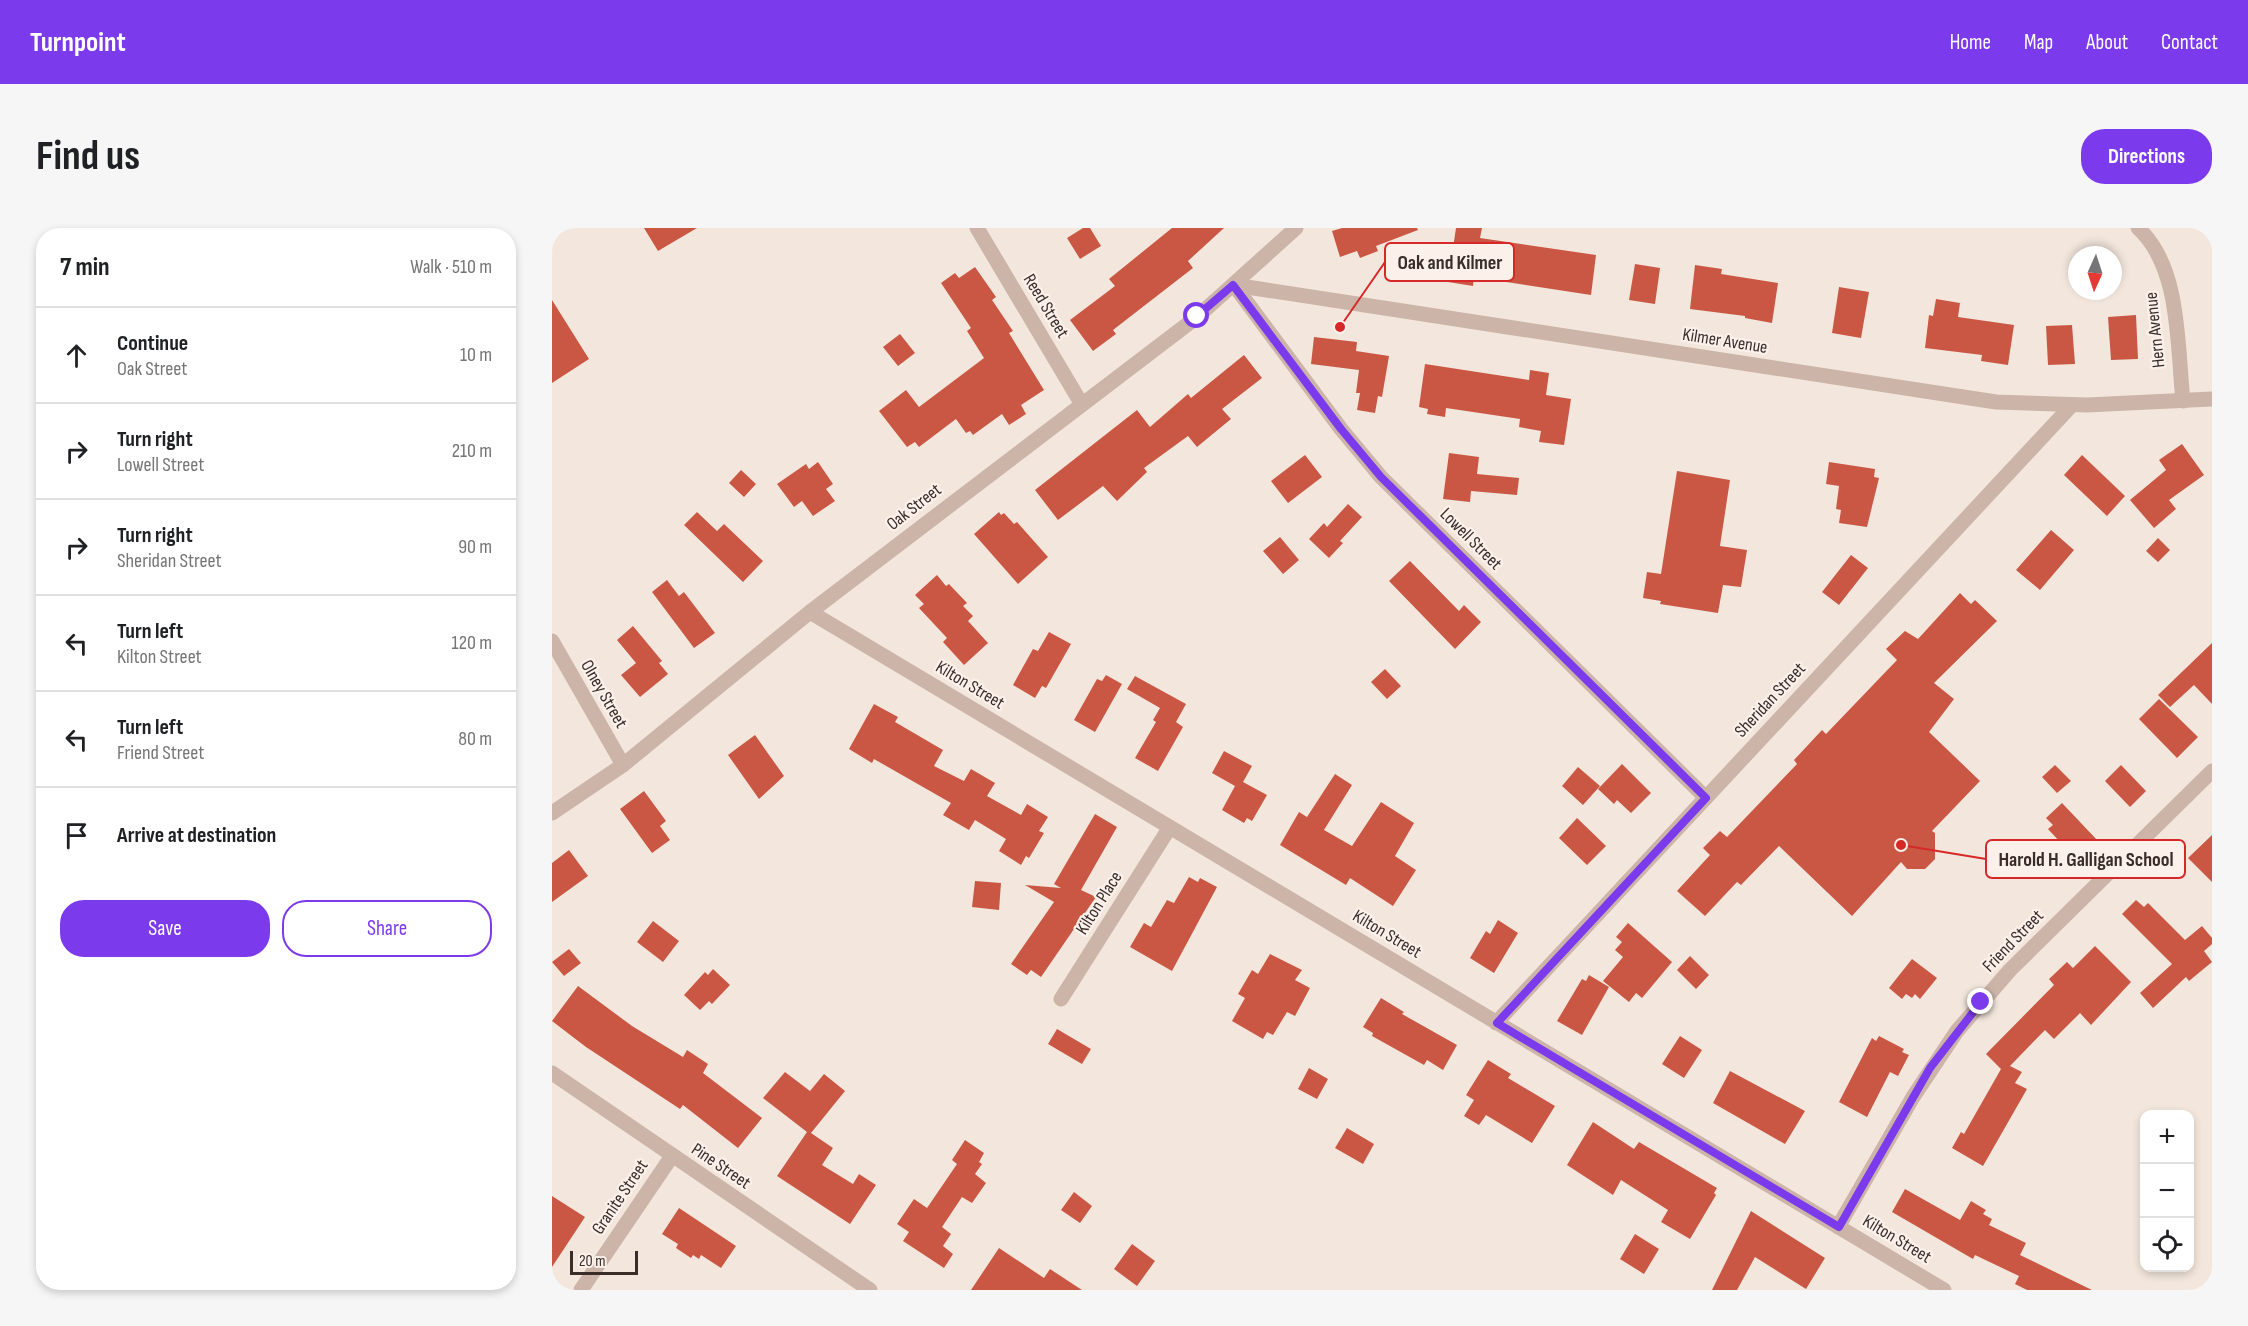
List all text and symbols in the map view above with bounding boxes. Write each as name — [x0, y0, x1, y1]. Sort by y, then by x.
text: Turnpoint — [30, 26, 126, 59]
text: Home — [1950, 30, 1991, 55]
text: Map — [2024, 30, 2053, 55]
text: About — [2086, 30, 2128, 55]
text: Contact — [2161, 30, 2218, 55]
button: Directions — [2081, 129, 2212, 184]
text: Find us — [36, 131, 140, 182]
callout: Oak and Kilmer — [1385, 243, 1514, 281]
north arrow — [2068, 246, 2122, 300]
text: Oak and Kilmer — [1398, 251, 1502, 275]
text: 7 min — [60, 252, 109, 283]
text: Walk · 510 m — [410, 255, 492, 279]
street label: Reed Street — [1019, 270, 1074, 342]
street label: Hern Avenue — [2141, 291, 2169, 369]
route start — [1183, 302, 1209, 328]
street label: Kilmer Avenue — [1681, 324, 1769, 358]
text: Continue — [117, 330, 188, 357]
icon: ahead — [60, 339, 93, 372]
text: 10 m — [460, 343, 492, 367]
text: Oak Street — [117, 357, 187, 381]
text: Turn right — [117, 426, 193, 453]
icon: right — [60, 435, 93, 468]
text: 210 m — [452, 439, 492, 463]
text: Lowell Street — [117, 453, 204, 477]
street label: Oak Street — [883, 479, 946, 535]
street label: Lowell Street — [1436, 504, 1507, 575]
text: Turn right — [117, 522, 193, 549]
icon: right — [60, 531, 93, 564]
text: 90 m — [458, 535, 492, 559]
text: Sheridan Street — [117, 549, 222, 573]
text: Turn left — [117, 618, 183, 645]
icon: left — [60, 627, 93, 660]
text: 120 m — [452, 631, 492, 655]
text: Kilton Street — [117, 645, 202, 669]
street label: Olney Street — [576, 656, 632, 732]
street label: Kilton Street — [932, 656, 1009, 714]
street label: Sheridan Street — [1730, 658, 1810, 742]
text: Turn left — [117, 714, 183, 741]
icon: left — [60, 723, 93, 756]
text: 80 m — [458, 727, 492, 751]
text: Friend Street — [117, 741, 204, 765]
icon: arrive — [60, 819, 93, 852]
text: Arrive at destination — [117, 822, 276, 849]
callout: Harold H. Galligan School — [1986, 840, 2185, 878]
text: Harold H. Galligan School — [1998, 848, 2174, 872]
street label: Kilton Place — [1071, 868, 1127, 938]
button: Save — [60, 900, 270, 957]
button: Share — [282, 900, 492, 957]
street label: Kilton Street — [1349, 905, 1426, 963]
street label: Friend Street — [1978, 905, 2048, 977]
route end — [1967, 988, 1993, 1014]
map controls — [2140, 1110, 2194, 1272]
button: + — [2140, 1110, 2194, 1164]
street label: Pine Street — [687, 1139, 755, 1194]
street label: Granite Street — [587, 1155, 653, 1238]
button: − — [2140, 1164, 2194, 1218]
street label: Kilton Street — [1859, 1210, 1936, 1268]
button: locate — [2140, 1218, 2194, 1272]
scale bar — [570, 1248, 638, 1276]
text: 20 m — [579, 1252, 606, 1271]

